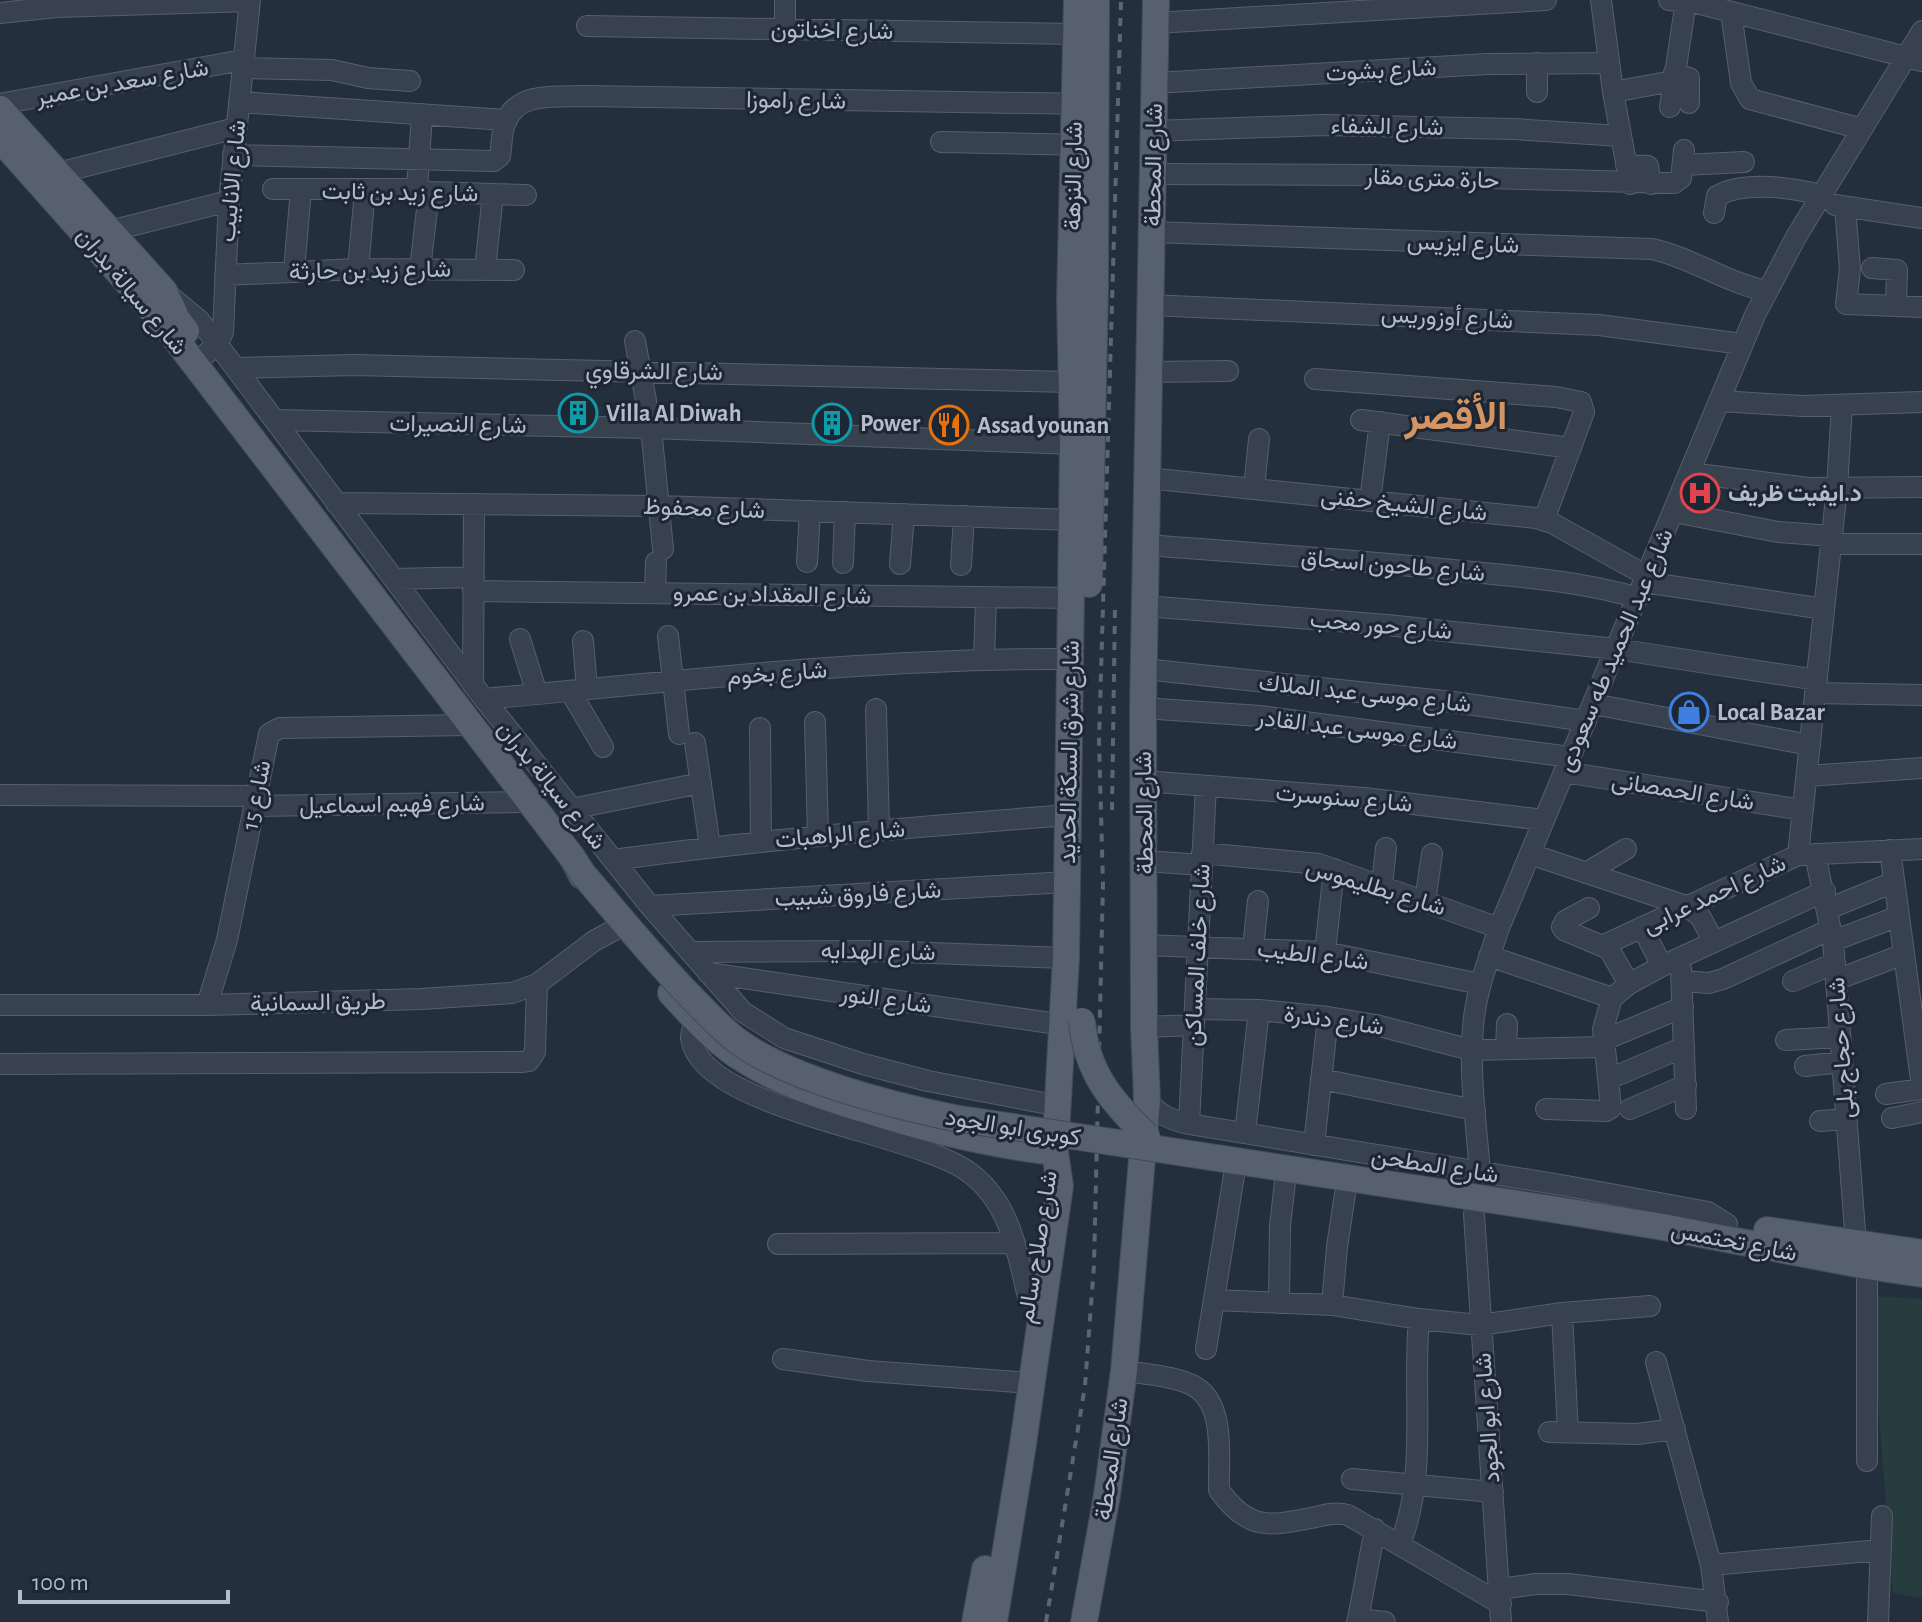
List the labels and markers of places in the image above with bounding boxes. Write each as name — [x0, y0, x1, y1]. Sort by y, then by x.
building icon: Villa Al Diwah — [557, 392, 599, 434]
place label: Villa Al Diwah — [606, 402, 741, 426]
building icon: Power — [811, 402, 853, 444]
restaurant icon: Assad younan — [928, 404, 970, 446]
place label: Power — [860, 412, 921, 436]
place label: Assad younan — [977, 414, 1109, 438]
hospital icon: د.ايفيت ظريف — [1679, 472, 1721, 514]
place label: د.ايفيت ظريف — [1728, 482, 1862, 508]
shop icon: Local Bazar — [1668, 691, 1710, 733]
place label: Local Bazar — [1717, 701, 1826, 725]

